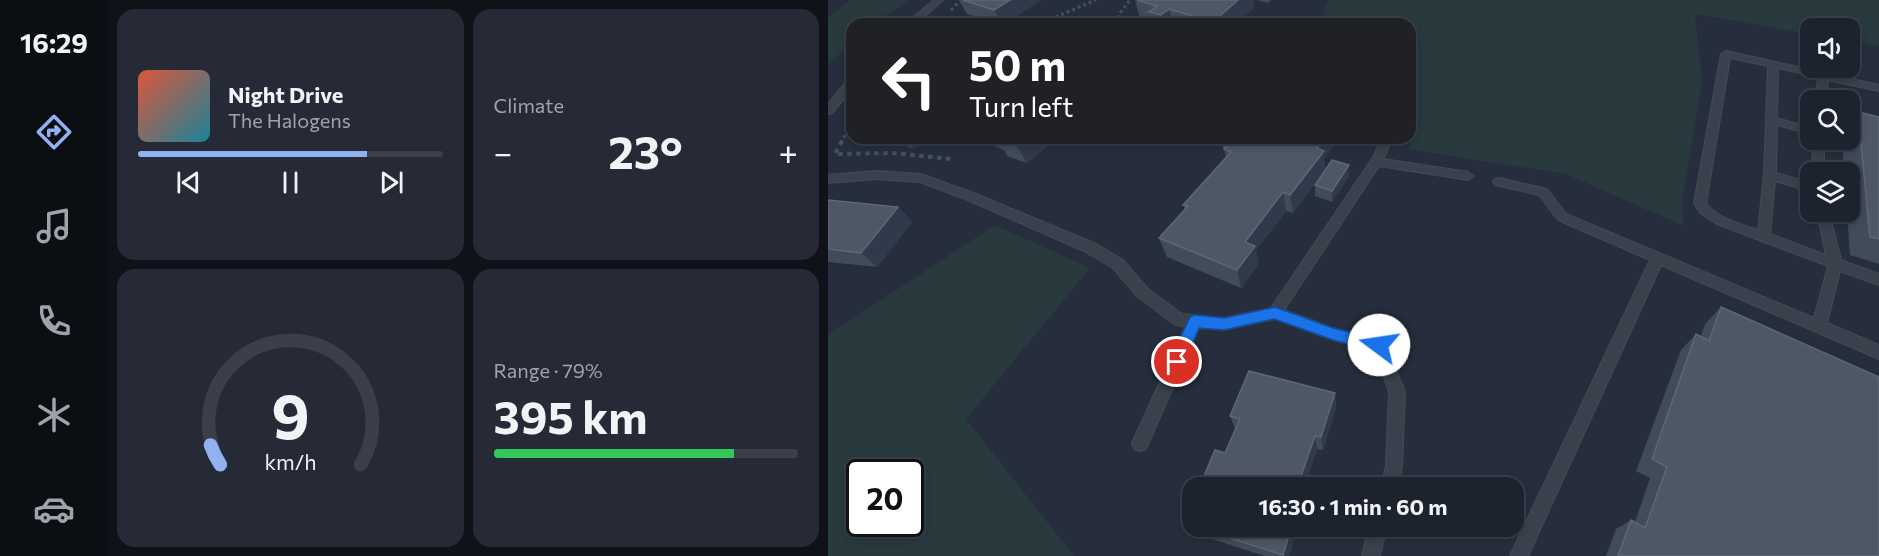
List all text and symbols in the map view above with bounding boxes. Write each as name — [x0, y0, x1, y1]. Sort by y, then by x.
map controls — [1800, 18, 1860, 222]
button: sound — [1800, 18, 1860, 78]
text: 16:29 — [20, 26, 88, 59]
text: 50 m — [969, 38, 1066, 90]
icon: left — [870, 42, 948, 120]
text: Night Drive — [228, 81, 343, 108]
text: Turn left — [969, 90, 1073, 123]
button: search — [1800, 90, 1860, 150]
text: Climate — [494, 93, 564, 117]
text: The Halogens — [228, 108, 351, 132]
icon: directions — [33, 111, 75, 153]
text: 23° — [608, 123, 683, 178]
text: − — [494, 131, 512, 172]
text: + — [779, 131, 798, 172]
button: layers — [1800, 162, 1860, 222]
icon: previous — [172, 166, 205, 199]
icon: pause — [274, 166, 307, 199]
icon: next — [375, 166, 408, 199]
icon: music — [33, 205, 75, 247]
icon: phone — [33, 300, 75, 342]
position arrow — [1347, 313, 1411, 377]
pin — [1151, 336, 1202, 387]
icon: arrive — [1160, 345, 1193, 378]
text: Range · 79% — [494, 358, 603, 382]
text: 9 — [271, 376, 309, 452]
text: 395 km — [494, 388, 647, 443]
icon: climate — [33, 394, 75, 436]
text: km/h — [264, 448, 316, 474]
speed limit sign: 20 — [846, 459, 924, 537]
icon: car — [33, 488, 75, 530]
text: 16:30 · 1 min · 60 m — [1258, 493, 1448, 520]

